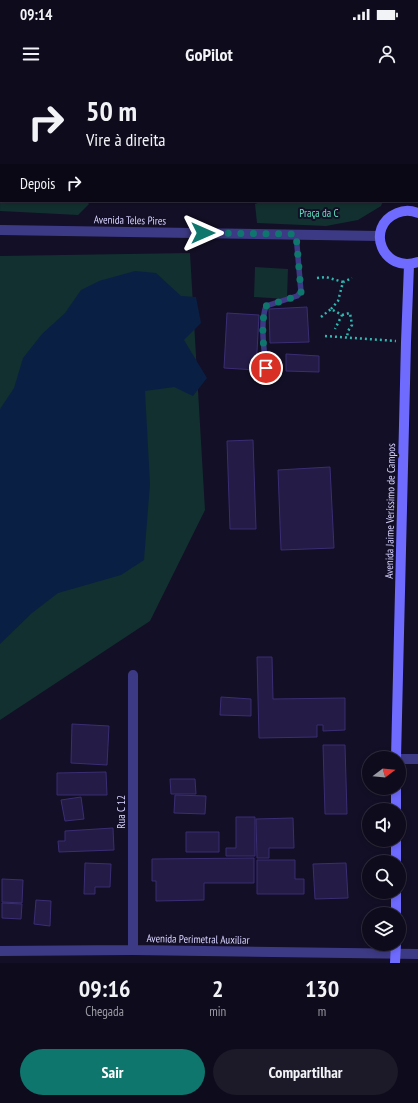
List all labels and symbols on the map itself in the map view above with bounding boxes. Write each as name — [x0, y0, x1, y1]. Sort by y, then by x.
park label: Praça da C — [299, 206, 339, 220]
street label: Avenida Teles Pires — [94, 212, 166, 228]
position arrow — [182, 212, 224, 254]
pin — [249, 351, 283, 385]
street label: Avenida Jaime Veríssimo de Campos — [382, 443, 398, 579]
north arrow — [362, 751, 406, 795]
street label: Rua C 12 — [114, 795, 128, 829]
street label: Avenida Perimetral Auxiliar — [146, 931, 250, 947]

